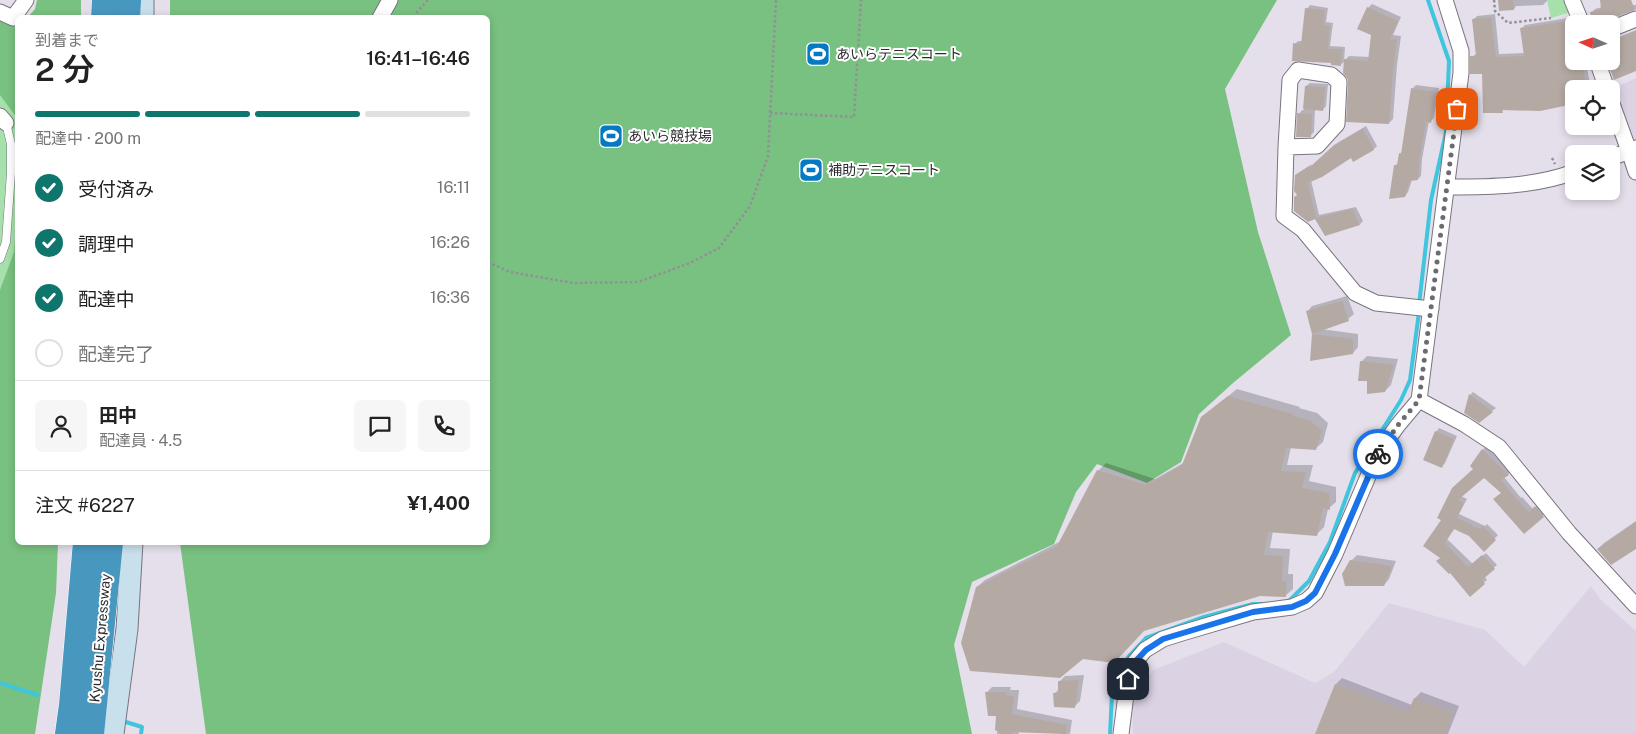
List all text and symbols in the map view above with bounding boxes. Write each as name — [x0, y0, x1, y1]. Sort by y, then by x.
north arrow — [1565, 15, 1620, 70]
map controls — [1565, 15, 1620, 200]
text: 到着まで — [35, 31, 99, 50]
sports icon: あいらテニスコート — [805, 41, 831, 67]
place label: あいらテニスコート — [836, 46, 962, 62]
text: 16:41–16:46 — [366, 47, 470, 69]
text: 2 分 — [35, 51, 94, 88]
button: locate — [1565, 80, 1620, 135]
pin — [1436, 88, 1478, 130]
icon: bag — [1443, 95, 1471, 123]
sports icon: あいら競技場 — [598, 123, 624, 149]
place label: あいら競技場 — [628, 128, 712, 144]
text: 配達中 · 200 m — [35, 129, 141, 148]
button: layers — [1565, 145, 1620, 200]
sports icon: 補助テニスコート — [798, 157, 824, 183]
place label: 補助テニスコート — [828, 162, 940, 178]
icon: check — [35, 174, 63, 202]
text: 受付済み — [78, 178, 154, 200]
text: 16:11 — [437, 178, 470, 197]
icon: check — [35, 229, 63, 257]
text: 調理中 — [78, 233, 135, 255]
text: 16:26 — [430, 233, 470, 252]
icon: check — [35, 284, 63, 312]
text: 配達中 — [78, 288, 135, 310]
text: 16:36 — [430, 288, 470, 307]
text: 配達完了 — [78, 343, 154, 365]
button: person — [35, 400, 87, 452]
button: chat — [354, 400, 406, 452]
button: phone — [418, 400, 470, 452]
text: 田中 — [99, 404, 137, 426]
courier — [1353, 429, 1403, 479]
text: 配達員 · 4.5 — [99, 431, 182, 450]
icon: bike — [1364, 440, 1392, 468]
text: ¥1,400 — [407, 492, 470, 514]
text: 注文 #6227 — [35, 494, 135, 516]
street label: Kyushu Expressway — [86, 572, 114, 703]
pin — [1107, 658, 1149, 700]
icon: home — [1114, 665, 1142, 693]

